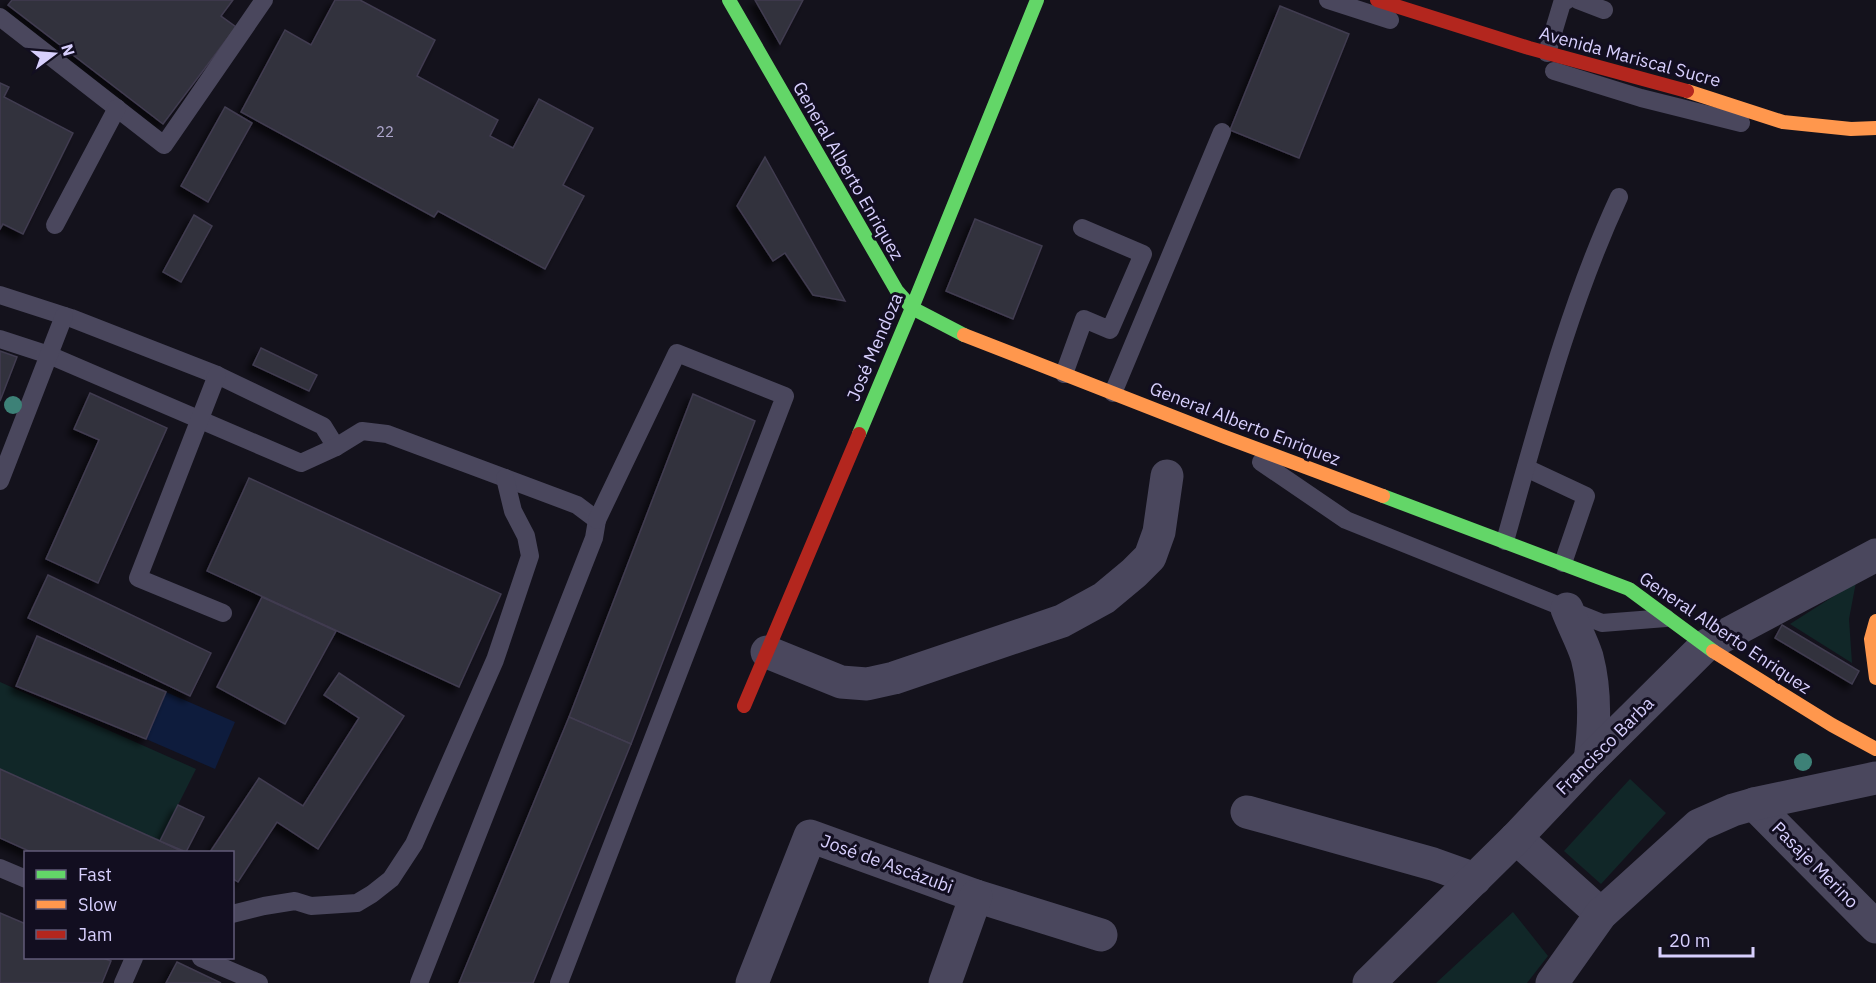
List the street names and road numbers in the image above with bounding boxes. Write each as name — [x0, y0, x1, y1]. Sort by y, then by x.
street label: Avenida Mariscal Sucre — [1537, 21, 1723, 92]
street label: General Alberto Enriquez — [788, 77, 909, 264]
street label: José Mendoza — [841, 289, 908, 404]
street label: General Alberto Enriquez — [1147, 377, 1344, 471]
street label: General Alberto Enriquez — [1635, 566, 1816, 699]
street label: Francisco Barba — [1551, 691, 1659, 800]
street label: Pasaje Merino — [1767, 816, 1864, 913]
street label: José de Ascázubi — [818, 829, 957, 898]

